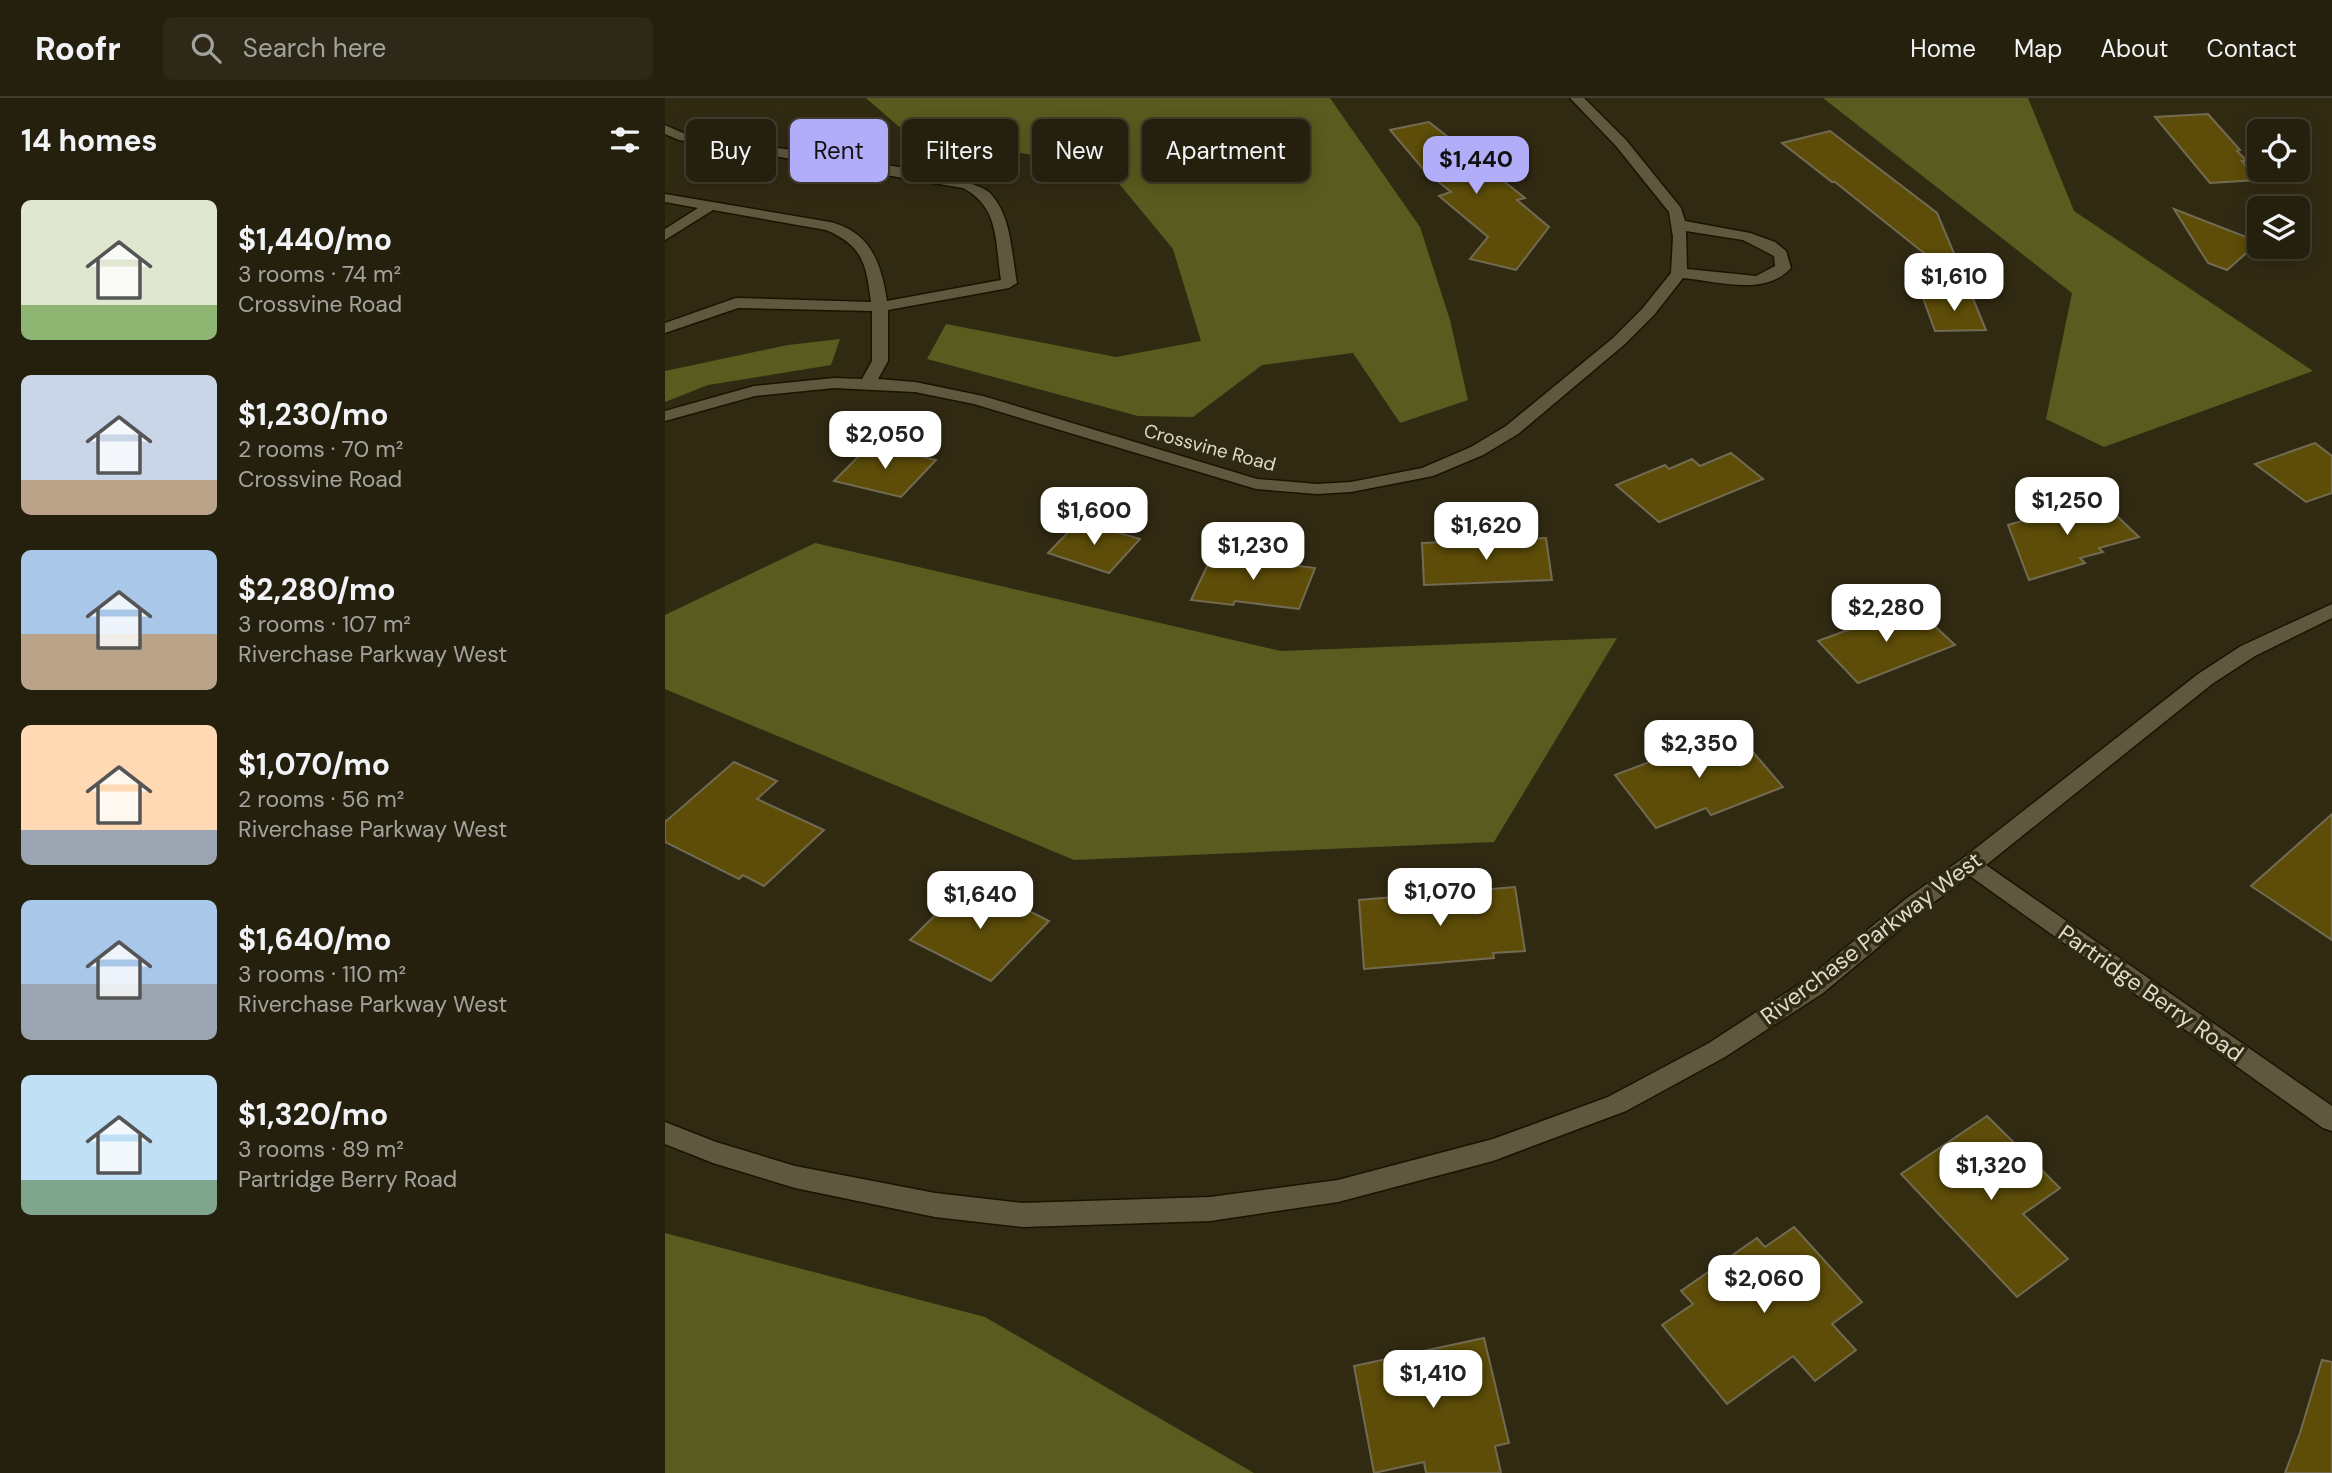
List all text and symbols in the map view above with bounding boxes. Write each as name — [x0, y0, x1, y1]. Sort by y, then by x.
search box — [163, 17, 653, 80]
text: Roofr — [35, 27, 121, 70]
icon: search — [187, 29, 225, 67]
text: Search here — [243, 31, 386, 65]
text: Home — [1910, 33, 1976, 64]
text: Map — [2014, 33, 2062, 64]
text: About — [2100, 33, 2169, 64]
text: Contact — [2207, 33, 2297, 64]
chip: Buy — [686, 119, 776, 182]
chip: Rent — [790, 119, 888, 182]
chip: Filters — [902, 119, 1018, 182]
chip: New — [1032, 119, 1128, 182]
chip: Apartment — [1142, 119, 1310, 182]
map controls — [2247, 119, 2310, 259]
button: locate — [2247, 119, 2310, 182]
text: 14 homes — [21, 121, 158, 160]
icon: filters — [606, 121, 644, 159]
pin: $1,440 — [1419, 136, 1533, 196]
text: $1,440 — [1439, 144, 1513, 174]
button: layers — [2247, 196, 2310, 259]
text: $1,440/mo — [238, 220, 392, 259]
icon: home — [77, 228, 161, 312]
pin: $1,610 — [1897, 254, 2011, 313]
text: 3 rooms · 74 m² — [238, 259, 401, 289]
text: $1,610 — [1920, 261, 1988, 291]
text: Crossvine Road — [238, 289, 402, 319]
text: $1,230/mo — [238, 395, 389, 434]
icon: home — [77, 403, 161, 487]
pin: $2,050 — [828, 412, 942, 471]
street label: Crossvine Road — [1141, 418, 1279, 477]
text: $2,050 — [845, 419, 925, 449]
text: 2 rooms · 70 m² — [238, 434, 403, 464]
text: Crossvine Road — [238, 464, 402, 494]
pin: $1,250 — [2010, 478, 2124, 537]
text: $1,250 — [2031, 485, 2103, 515]
pin: $1,600 — [1037, 488, 1151, 547]
text: $1,600 — [1057, 495, 1131, 525]
pin: $1,620 — [1429, 503, 1543, 562]
text: $1,620 — [1450, 510, 1522, 540]
pin: $1,230 — [1196, 522, 1310, 582]
text: $1,230 — [1217, 530, 1289, 560]
text: $2,280/mo — [238, 570, 396, 609]
icon: home — [77, 578, 161, 662]
pin: $2,280 — [1829, 584, 1943, 644]
text: $2,280 — [1848, 592, 1924, 622]
text: 3 rooms · 107 m² — [238, 609, 411, 639]
text: Riverchase Parkway West — [238, 639, 507, 669]
pin: $2,350 — [1642, 720, 1756, 780]
text: $2,350 — [1660, 728, 1738, 758]
text: $1,070/mo — [238, 745, 390, 784]
icon: home — [77, 753, 161, 837]
text: 2 rooms · 56 m² — [238, 784, 404, 814]
text: Riverchase Parkway West — [238, 814, 507, 844]
street label: Riverchase Parkway West — [1754, 845, 1988, 1031]
pin: $1,070 — [1383, 868, 1497, 928]
pin: $1,640 — [923, 872, 1037, 931]
text: $1,070 — [1404, 876, 1476, 906]
text: $1,640 — [943, 879, 1017, 909]
street label: Partridge Berry Road — [2053, 918, 2249, 1068]
text: $1,640/mo — [238, 920, 392, 959]
icon: home — [77, 928, 161, 1012]
text: 3 rooms · 110 m² — [238, 959, 406, 989]
text: Riverchase Parkway West — [238, 989, 507, 1019]
text: $1,320/mo — [238, 1095, 388, 1134]
icon: home — [77, 1103, 161, 1187]
text: 3 rooms · 89 m² — [238, 1134, 404, 1164]
pin: $1,320 — [1934, 1142, 2048, 1202]
text: $1,320 — [1955, 1150, 2027, 1180]
text: Partridge Berry Road — [238, 1164, 457, 1194]
pin: $2,060 — [1707, 1256, 1821, 1315]
text: $2,060 — [1724, 1263, 1804, 1293]
pin: $1,410 — [1376, 1350, 1490, 1410]
text: $1,410 — [1399, 1358, 1467, 1388]

